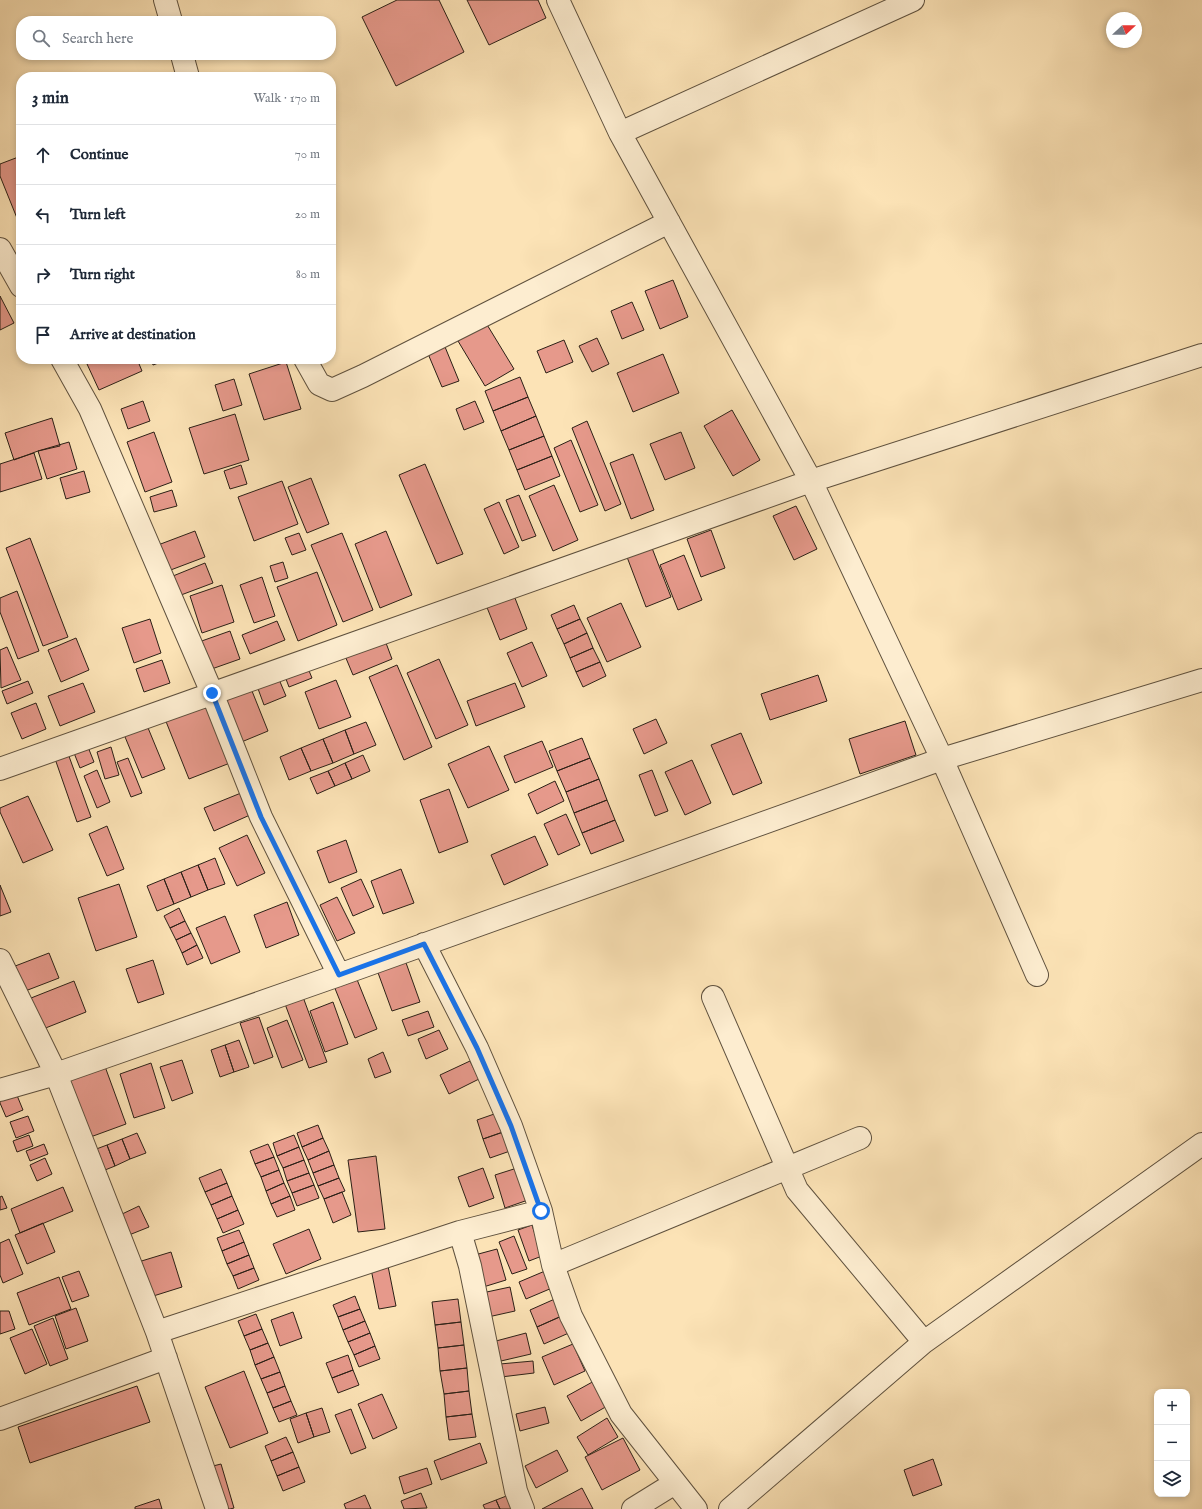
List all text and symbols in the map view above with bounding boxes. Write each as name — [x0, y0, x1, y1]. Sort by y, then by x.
north arrow — [1106, 12, 1142, 48]
search box — [16, 16, 336, 60]
icon: search — [30, 27, 52, 49]
text: Search here — [62, 29, 133, 48]
text: 3 min — [32, 88, 69, 109]
text: Walk · 170 m — [254, 90, 320, 107]
icon: ahead — [32, 144, 54, 166]
text: Continue — [70, 145, 128, 164]
text: 70 m — [295, 146, 320, 163]
icon: left — [32, 204, 54, 226]
text: Turn left — [70, 205, 126, 224]
text: 20 m — [295, 206, 320, 223]
icon: right — [32, 264, 54, 286]
text: Turn right — [70, 265, 135, 284]
text: 80 m — [296, 266, 320, 283]
icon: arrive — [32, 324, 54, 346]
text: Arrive at destination — [70, 325, 196, 344]
route end — [203, 684, 221, 702]
route start — [532, 1202, 550, 1220]
map controls — [1154, 1389, 1190, 1497]
button: + — [1154, 1389, 1190, 1425]
button: − — [1154, 1425, 1190, 1461]
button: layers — [1154, 1461, 1190, 1497]

